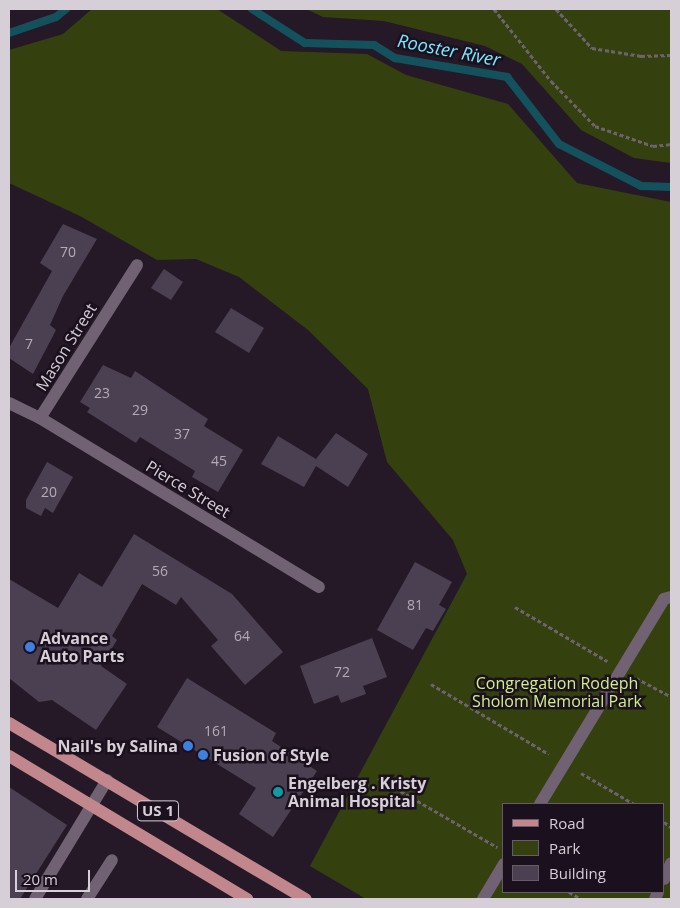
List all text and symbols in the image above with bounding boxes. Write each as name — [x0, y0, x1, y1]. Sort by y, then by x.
water label: Rooster River — [396, 29, 502, 71]
house number: 70 — [60, 244, 76, 260]
street label: Mason Street — [32, 300, 100, 394]
house number: 7 — [25, 336, 33, 352]
house number: 23 — [94, 385, 110, 401]
house number: 29 — [132, 402, 148, 418]
house number: 37 — [174, 426, 190, 442]
house number: 45 — [211, 453, 227, 469]
street label: Pierce Street — [142, 456, 234, 522]
house number: 20 — [41, 484, 57, 500]
house number: 56 — [152, 563, 168, 579]
house number: 81 — [407, 597, 423, 613]
place label: Advance Auto Parts — [40, 628, 124, 666]
house number: 64 — [234, 628, 250, 644]
marker: Advance Auto Parts — [24, 641, 36, 653]
house number: 72 — [334, 664, 350, 680]
park label: Congregation Rodeph Sholom Memorial Park — [472, 673, 642, 711]
house number: 161 — [204, 723, 228, 739]
place label: Nail's by Salina — [57, 736, 178, 756]
marker: Nail's by Salina — [182, 740, 194, 752]
place label: Fusion of Style — [213, 745, 329, 765]
marker: Fusion of Style — [197, 749, 209, 761]
place label: Engelberg . Kristy Animal Hospital — [288, 773, 426, 811]
marker: Engelberg . Kristy Animal Hospital — [272, 786, 284, 798]
road number: US 1 — [137, 798, 179, 824]
legend — [502, 803, 665, 893]
text: Road — [549, 813, 585, 833]
text: Park — [549, 838, 580, 858]
scale bar — [18, 860, 92, 892]
text: Building — [549, 863, 606, 883]
text: 20 m — [23, 869, 58, 889]

